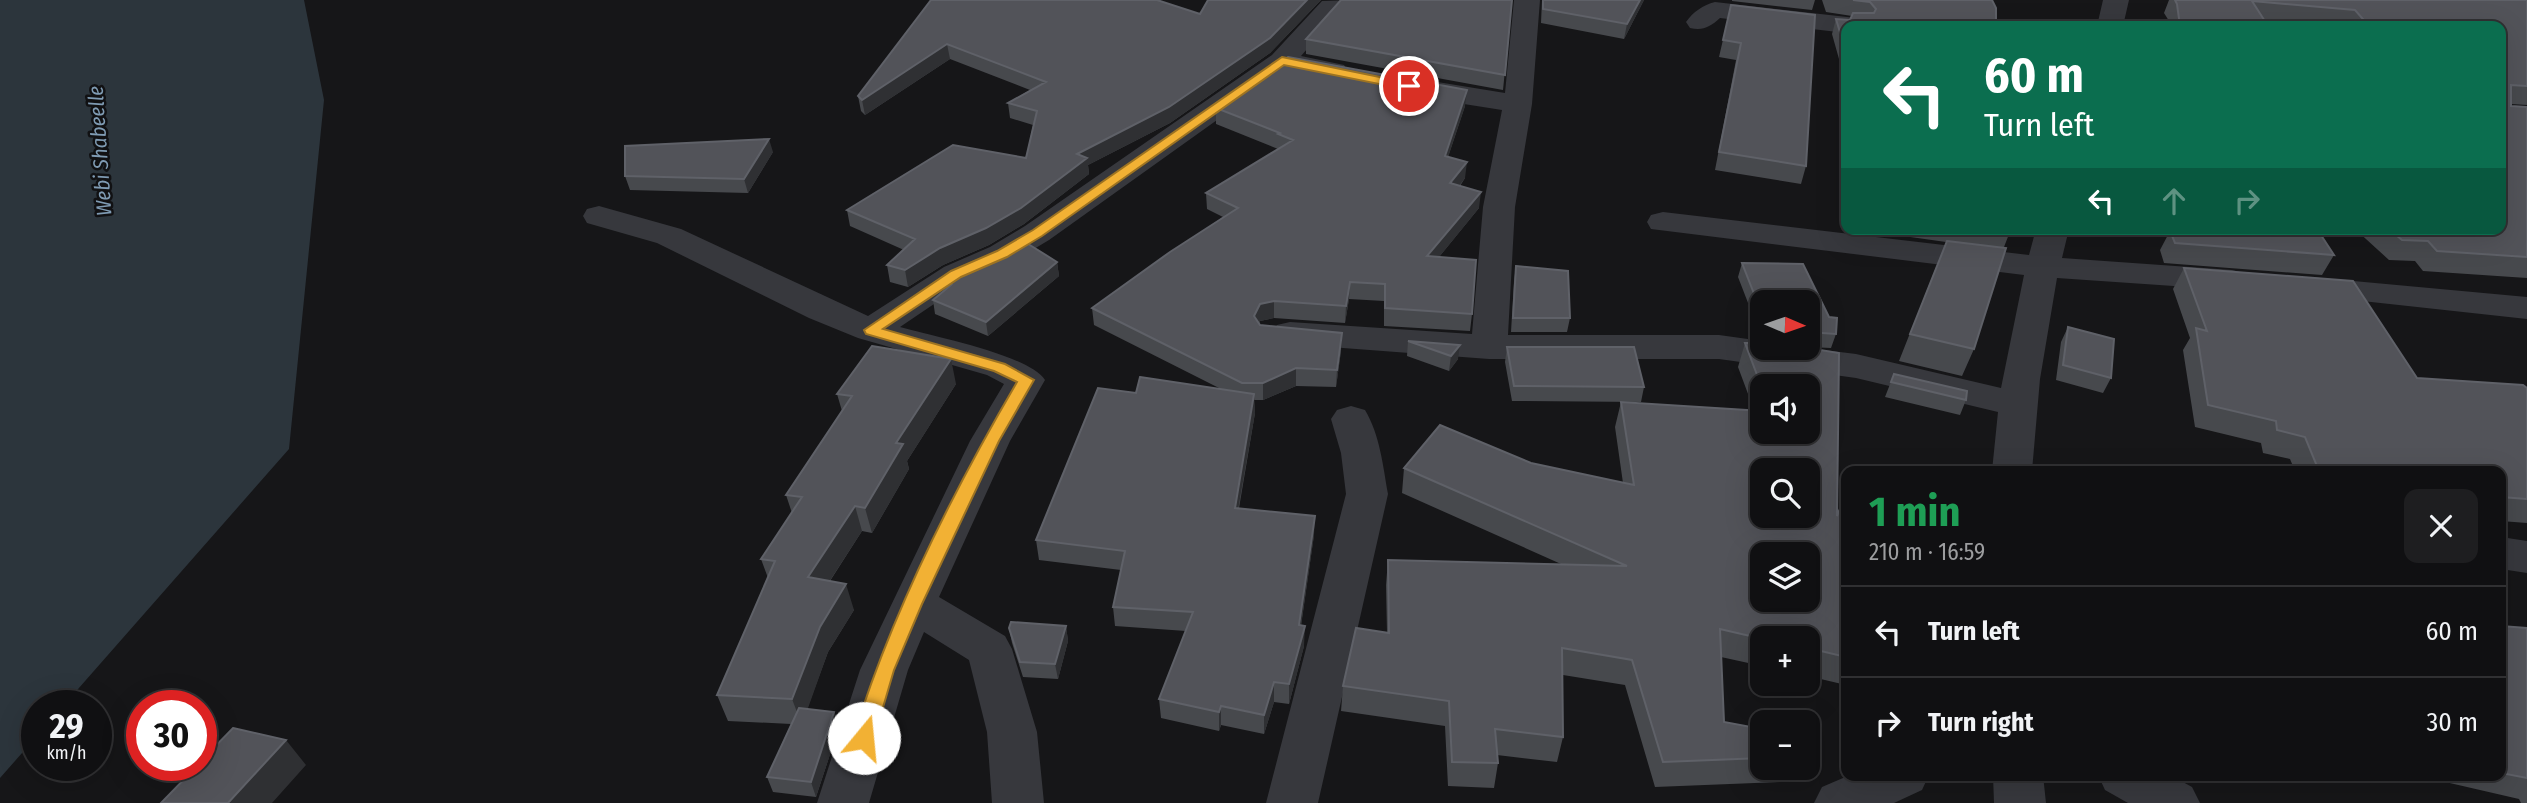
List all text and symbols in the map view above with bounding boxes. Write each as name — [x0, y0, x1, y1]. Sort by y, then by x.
text: 60 m — [1984, 46, 2084, 105]
icon: left — [1869, 49, 1960, 140]
pin — [1379, 56, 1439, 116]
icon: arrive — [1390, 67, 1428, 105]
water label: Webi Shabeelle — [82, 85, 118, 217]
text: Turn left — [1984, 106, 2094, 144]
icon: left — [2082, 182, 2120, 220]
icon: ahead — [2155, 182, 2193, 220]
icon: right — [2228, 182, 2266, 220]
north arrow — [1750, 290, 1820, 360]
map controls — [1750, 290, 1820, 780]
button: sound — [1750, 374, 1820, 444]
button: search — [1750, 458, 1820, 528]
text: 1 min — [1869, 487, 1960, 537]
button: close — [2404, 489, 2478, 563]
text: 210 m · 16:59 — [1869, 538, 1985, 566]
button: layers — [1750, 542, 1820, 612]
icon: left — [1869, 613, 1907, 651]
text: Turn left — [1928, 616, 2020, 647]
text: 60 m — [2425, 616, 2478, 647]
button: + — [1750, 626, 1820, 696]
speed limit sign: 30 — [126, 690, 217, 781]
position arrow — [827, 701, 901, 775]
icon: right — [1869, 704, 1907, 742]
text: 29 — [49, 705, 84, 747]
text: Turn right — [1928, 707, 2034, 738]
text: 30 m — [2427, 707, 2478, 738]
button: − — [1750, 710, 1820, 780]
text: km/h — [46, 742, 87, 764]

